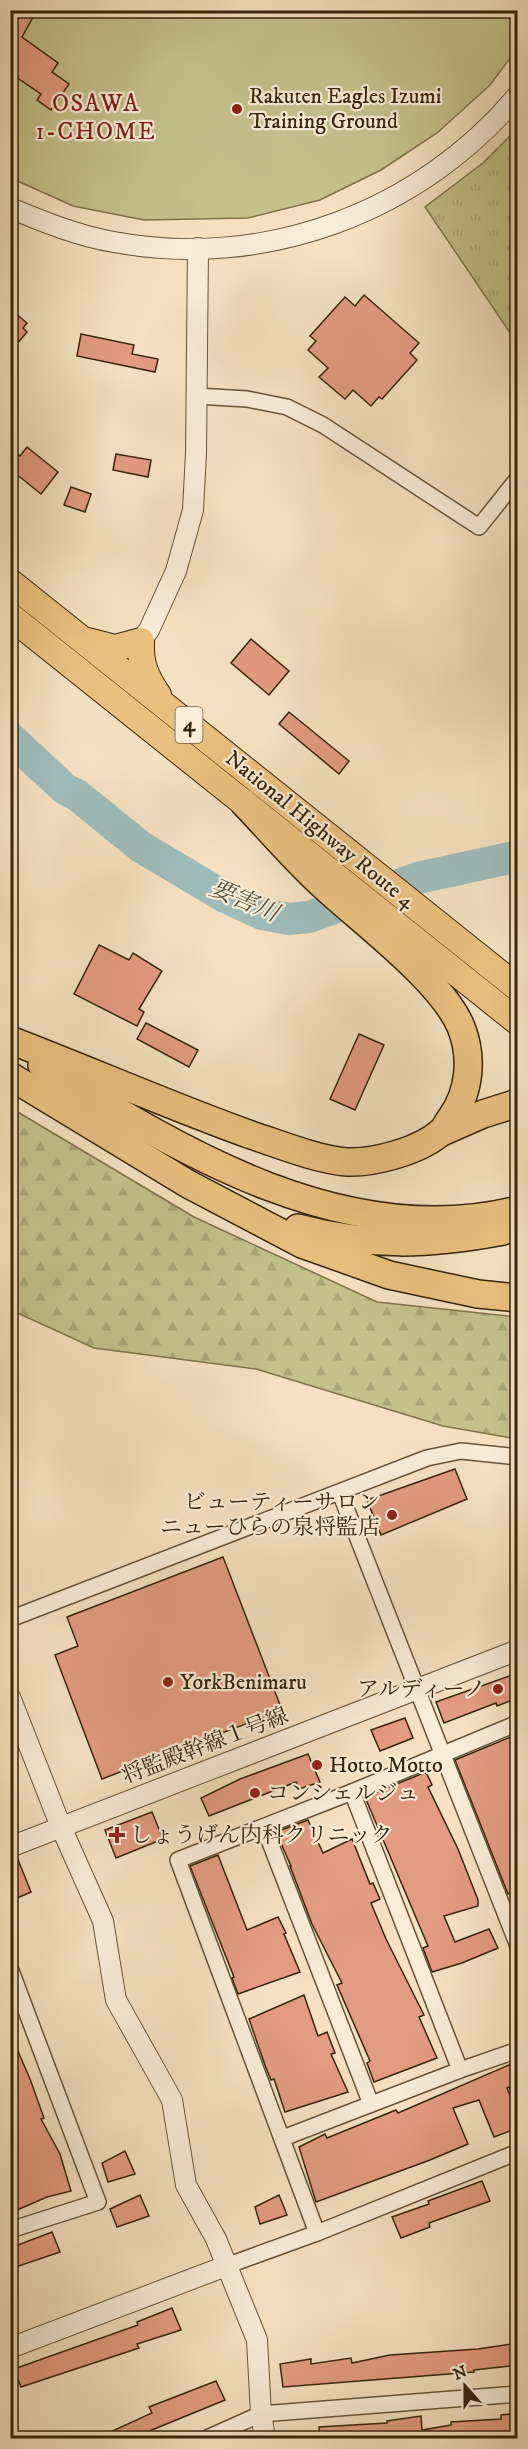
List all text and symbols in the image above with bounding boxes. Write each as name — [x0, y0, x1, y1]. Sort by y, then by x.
place label: Rakuten Eagles Izumi Training Ground — [249, 83, 442, 135]
district label: OSAWA 1-CHOME — [36, 89, 156, 147]
marker: Rakuten Eagles Izumi Training Ground — [230, 102, 244, 116]
road number: 4 — [176, 707, 202, 743]
street label: National Highway Route 4 — [220, 745, 421, 916]
water label: 要害川 — [205, 873, 286, 930]
place label: ビューティーサロン ニューひらの泉将監店 — [160, 1489, 380, 1541]
marker: ビューティーサロン ニューひらの泉将監店 — [385, 1508, 399, 1522]
place label: YorkBenimaru — [180, 1669, 307, 1696]
marker: YorkBenimaru — [161, 1675, 175, 1689]
place label: アルディーノ — [357, 1676, 486, 1703]
marker: アルディーノ — [491, 1682, 505, 1696]
street label: 将監殿幹線１号線 — [118, 1702, 292, 1790]
place label: Hotto Motto — [329, 1752, 443, 1779]
marker: Hotto Motto — [310, 1758, 324, 1772]
place label: コンシェルジュ — [267, 1780, 419, 1807]
marker: コンシェルジュ — [248, 1786, 262, 1800]
place label: しょうげん内科クリニック — [130, 1822, 393, 1849]
marker: しょうげん内科クリニック — [108, 1826, 126, 1844]
north arrow — [435, 2356, 495, 2416]
text: N — [450, 2361, 470, 2385]

